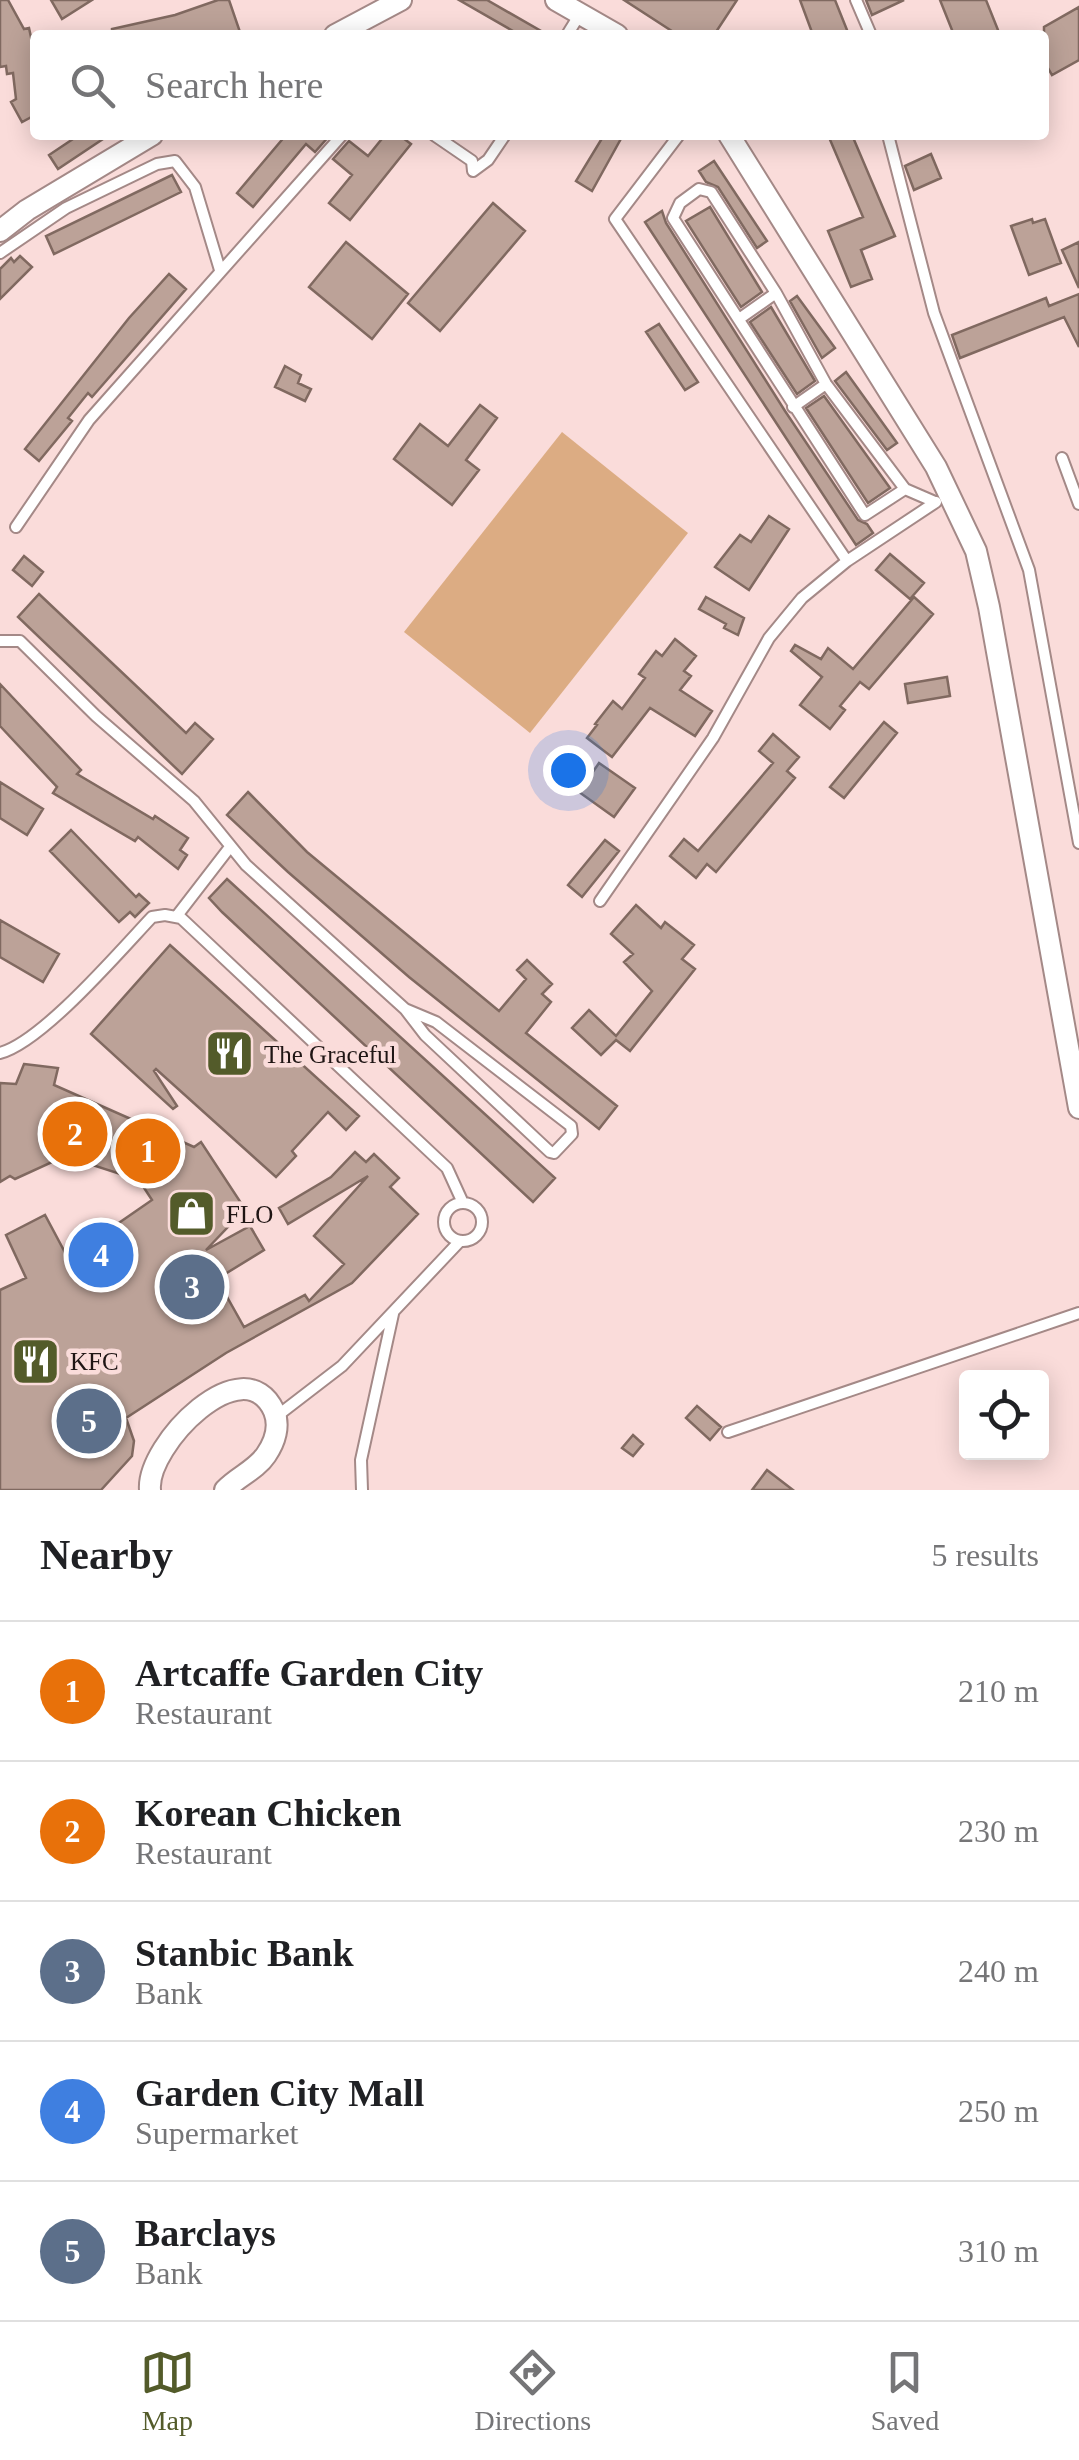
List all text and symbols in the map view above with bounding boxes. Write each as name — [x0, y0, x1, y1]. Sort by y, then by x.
search box — [30, 30, 1049, 140]
icon: search — [65, 58, 120, 113]
text: Search here — [145, 64, 323, 106]
your location — [543, 745, 594, 796]
restaurant icon: The Graceful — [203, 1028, 255, 1080]
place label: The Graceful — [264, 1041, 397, 1068]
pin: 2 — [42, 1096, 108, 1172]
pin: 1 — [116, 1114, 180, 1188]
shop icon: FLO — [165, 1188, 217, 1240]
place label: FLO — [226, 1201, 273, 1228]
pin: 4 — [68, 1218, 134, 1292]
pin: 3 — [160, 1250, 224, 1324]
restaurant icon: KFC — [9, 1335, 61, 1387]
place label: KFC — [70, 1348, 119, 1375]
map controls — [959, 1370, 1049, 1460]
button: locate — [959, 1370, 1049, 1460]
pin: 5 — [56, 1384, 122, 1458]
text: Nearby — [40, 1532, 173, 1578]
text: 5 results — [931, 1537, 1039, 1573]
text: Artcaffe Garden City — [135, 1652, 483, 1694]
text: 1 — [65, 1673, 81, 1709]
text: 210 m — [958, 1673, 1039, 1709]
text: Restaurant — [135, 1695, 272, 1731]
text: Korean Chicken — [135, 1792, 401, 1834]
text: 2 — [65, 1813, 81, 1849]
text: 230 m — [958, 1813, 1039, 1849]
text: Restaurant — [135, 1835, 272, 1871]
text: Stanbic Bank — [135, 1932, 354, 1974]
text: 3 — [65, 1953, 81, 1989]
text: 240 m — [958, 1953, 1039, 1989]
text: Bank — [135, 1975, 203, 2011]
text: Garden City Mall — [135, 2072, 424, 2114]
text: 4 — [65, 2093, 81, 2129]
text: 250 m — [958, 2093, 1039, 2129]
text: Supermarket — [135, 2115, 299, 2151]
text: Barclays — [135, 2212, 276, 2254]
text: 5 — [65, 2233, 81, 2269]
text: 310 m — [958, 2233, 1039, 2269]
text: Bank — [135, 2255, 203, 2291]
tab: Map — [140, 2345, 195, 2437]
tab: Directions — [474, 2345, 591, 2437]
tab: Saved — [871, 2345, 939, 2437]

